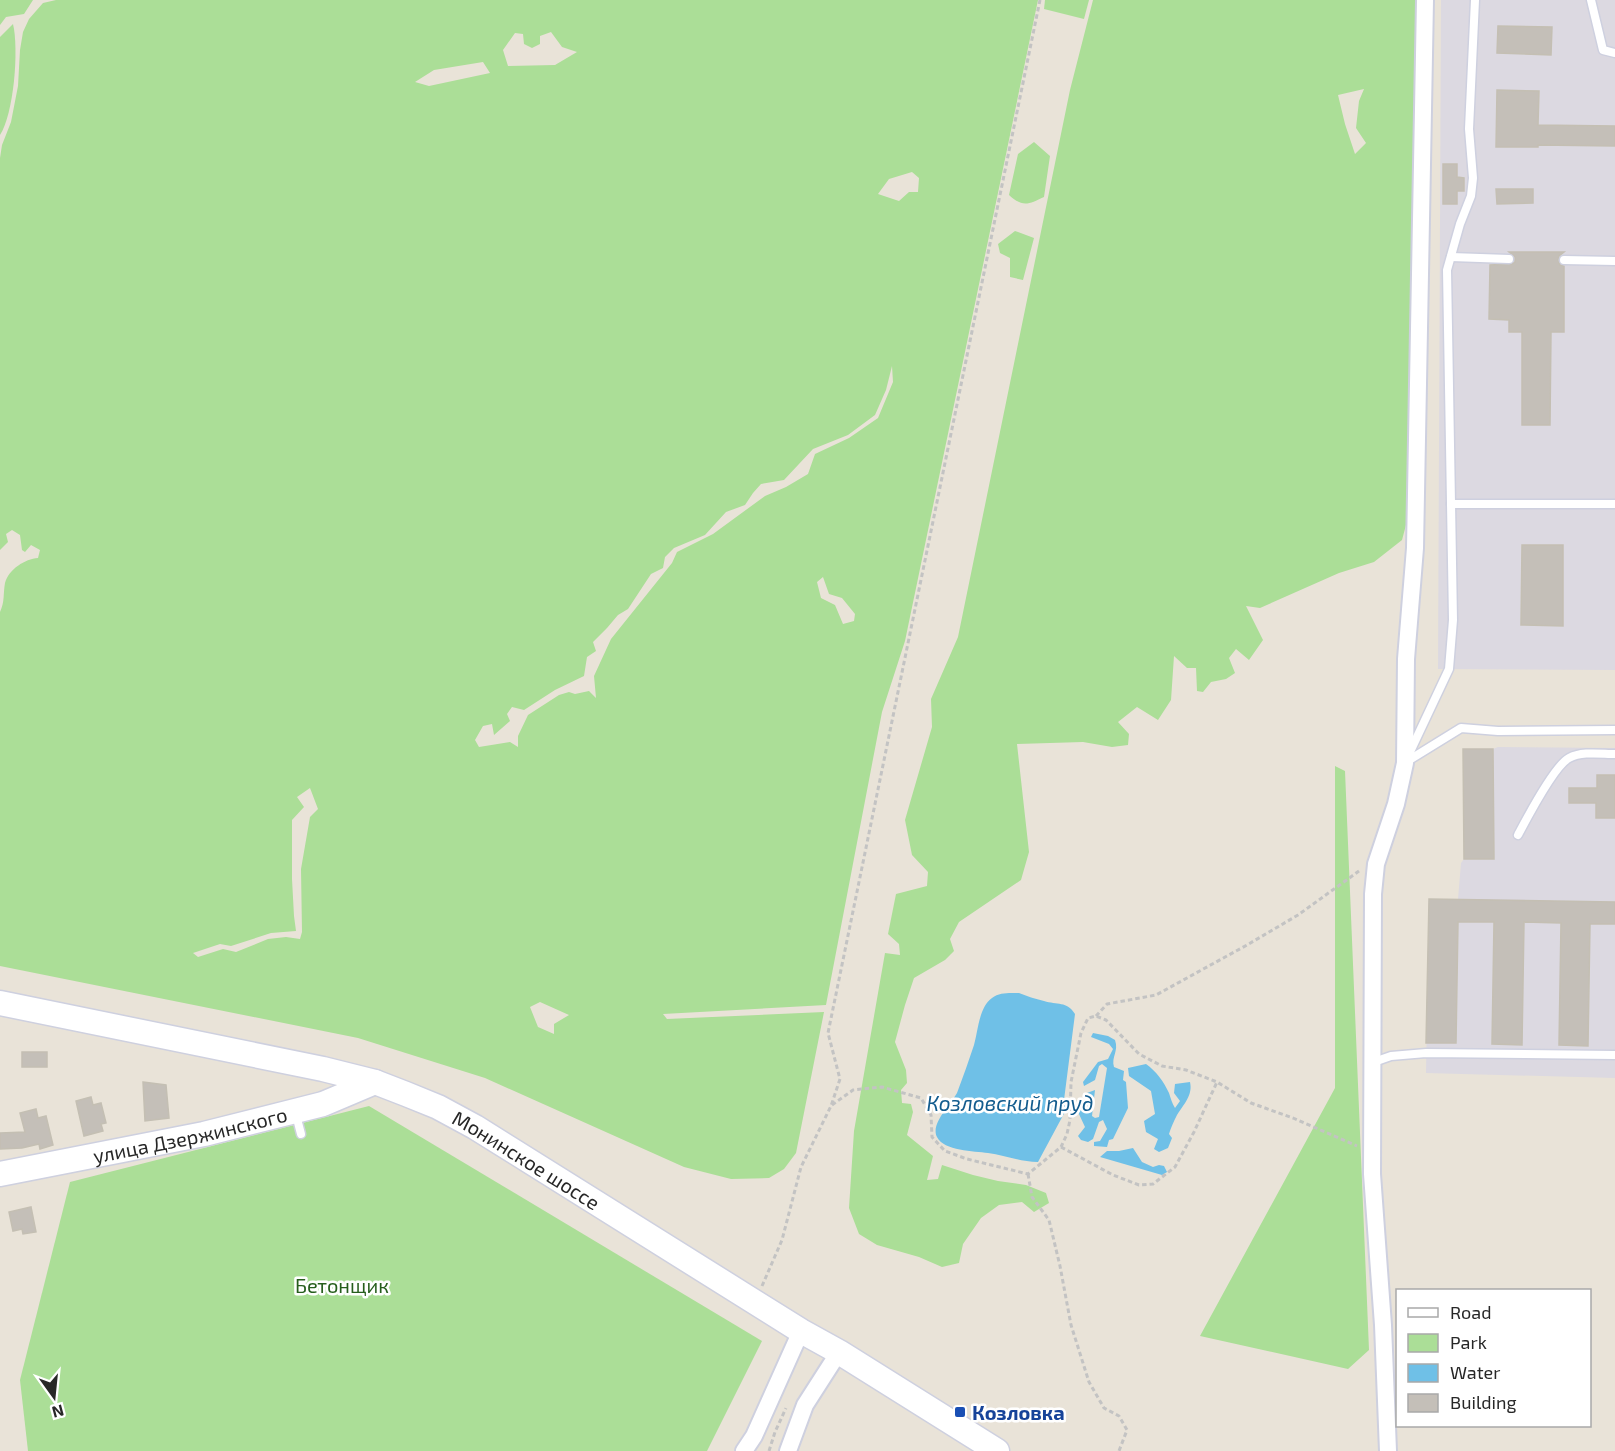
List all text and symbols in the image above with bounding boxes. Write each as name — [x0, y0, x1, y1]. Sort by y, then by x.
water label: Козловский пруд — [926, 1090, 1094, 1115]
street label: улица Дзержинского — [91, 1102, 290, 1168]
street label: Монинское шоссе — [449, 1105, 605, 1214]
park label: Бетонщик — [295, 1273, 389, 1297]
legend — [1396, 1289, 1591, 1427]
text: Road — [1450, 1301, 1491, 1323]
text: Park — [1450, 1331, 1487, 1353]
text: Water — [1450, 1361, 1500, 1383]
north arrow — [24, 1367, 84, 1427]
text: Building — [1450, 1391, 1517, 1413]
place label: Козловка — [972, 1400, 1065, 1424]
text: N — [50, 1401, 66, 1423]
marker: Козловка — [953, 1405, 967, 1419]

